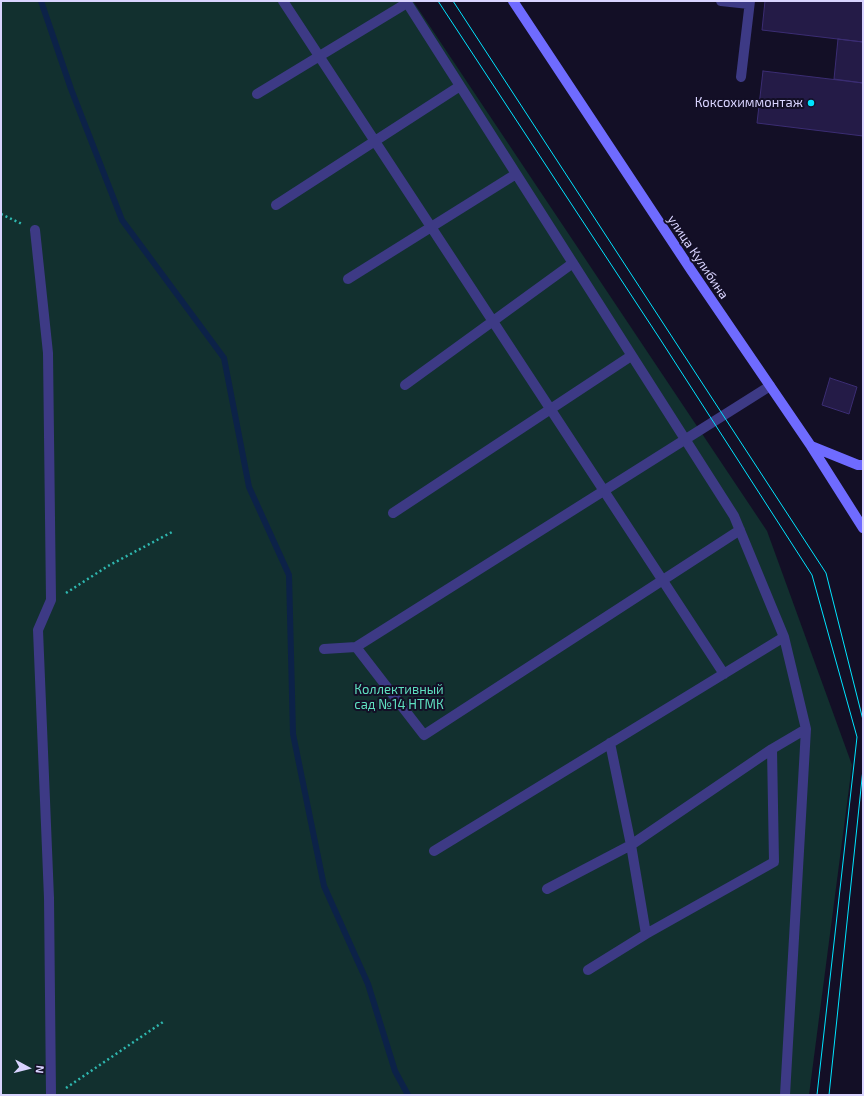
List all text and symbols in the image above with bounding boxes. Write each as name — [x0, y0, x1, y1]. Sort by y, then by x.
place label: Коксохиммонтаж — [695, 95, 803, 111]
marker: Коксохиммонтаж — [806, 98, 816, 108]
street label: улица Кулибина — [664, 212, 732, 302]
park label: Коллективный сад №14 НТМК — [354, 682, 444, 713]
north arrow — [8, 1048, 48, 1088]
text: N — [33, 1065, 47, 1074]

